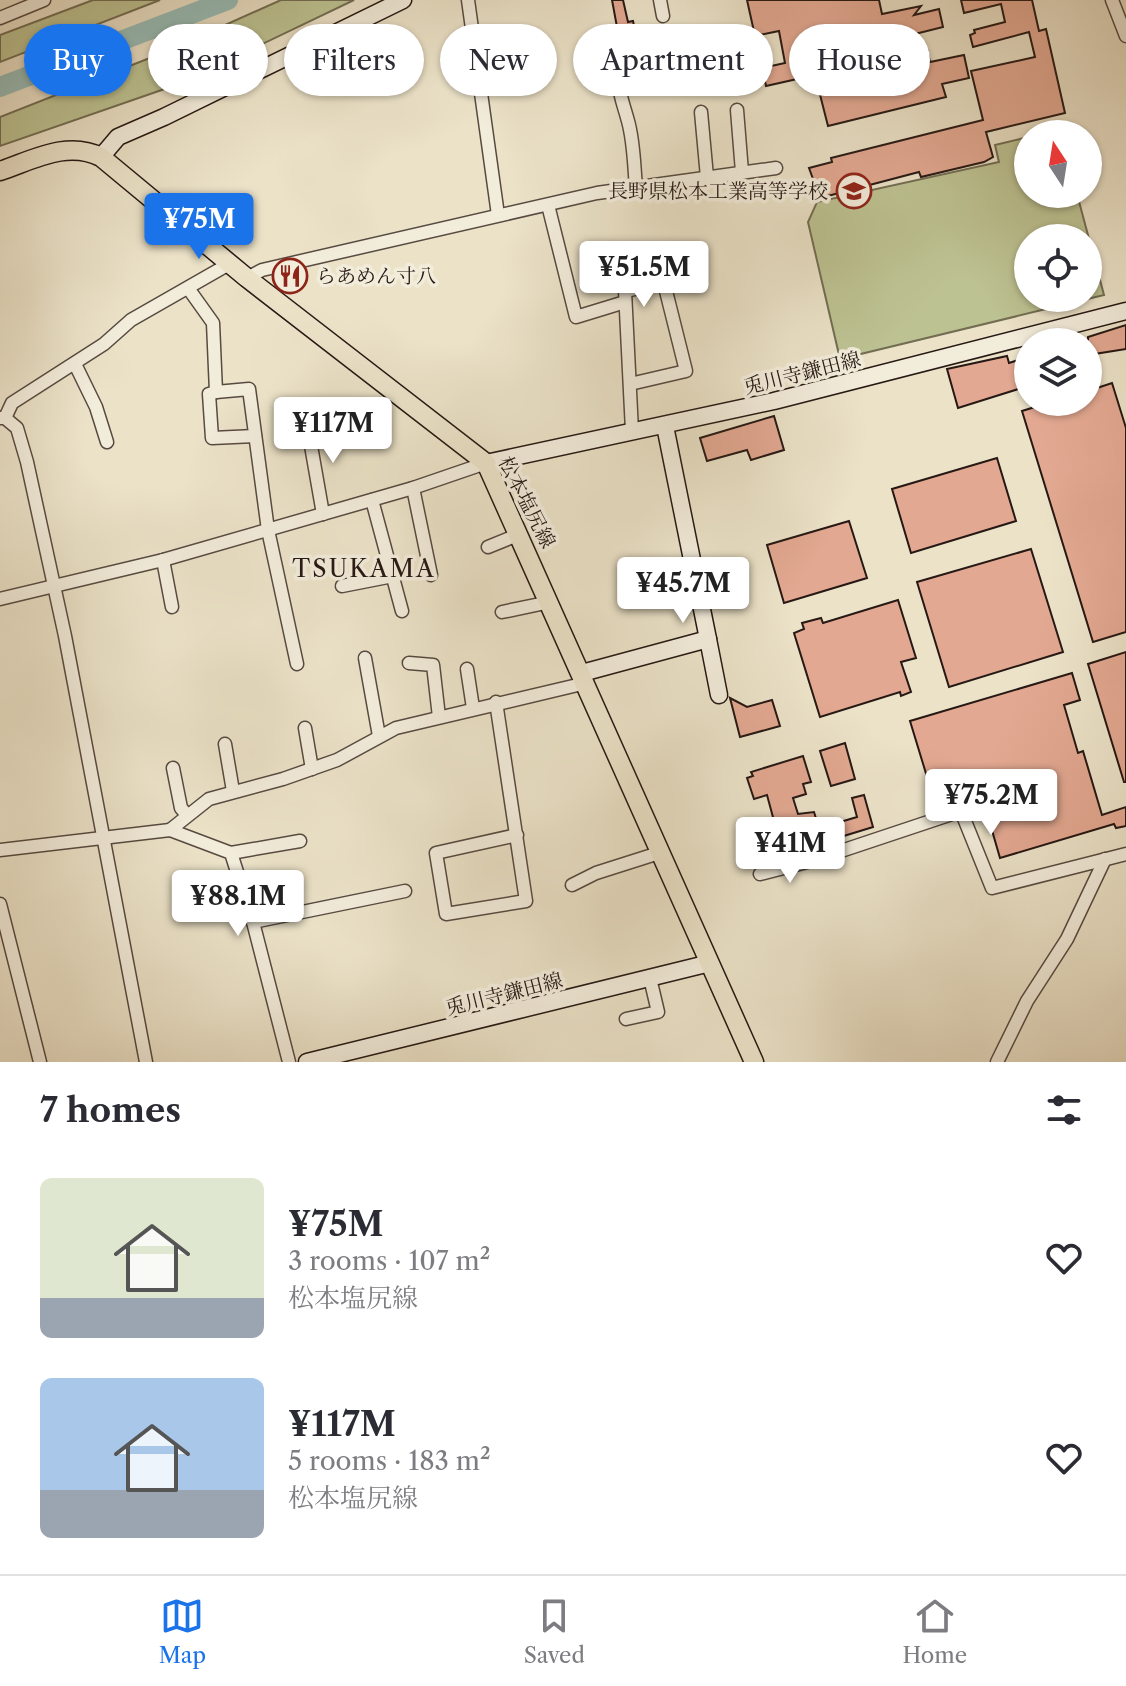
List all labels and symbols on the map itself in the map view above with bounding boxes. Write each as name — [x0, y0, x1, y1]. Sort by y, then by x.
north arrow — [1014, 120, 1102, 208]
school or university icon: 長野県松本工業高等学校 — [835, 172, 873, 210]
place label: 長野県松本工業高等学校 — [608, 179, 828, 203]
pin: ¥75M — [152, 193, 246, 261]
pin: ¥51.5M — [579, 241, 709, 309]
restaurant icon: らあめん寸八 — [271, 257, 309, 295]
place label: らあめん寸八 — [316, 264, 436, 288]
street label: 兎川寺鎌田線 — [741, 347, 863, 399]
pin: ¥117M — [277, 397, 389, 465]
street label: 松本塩尻線 — [494, 452, 560, 552]
district label: TSUKAMA — [292, 554, 436, 583]
pin: ¥45.7M — [618, 557, 748, 625]
pin: ¥75.2M — [926, 769, 1056, 837]
pin: ¥41M — [743, 817, 837, 885]
pin: ¥88.1M — [173, 870, 303, 938]
street label: 兎川寺鎌田線 — [443, 968, 565, 1020]

